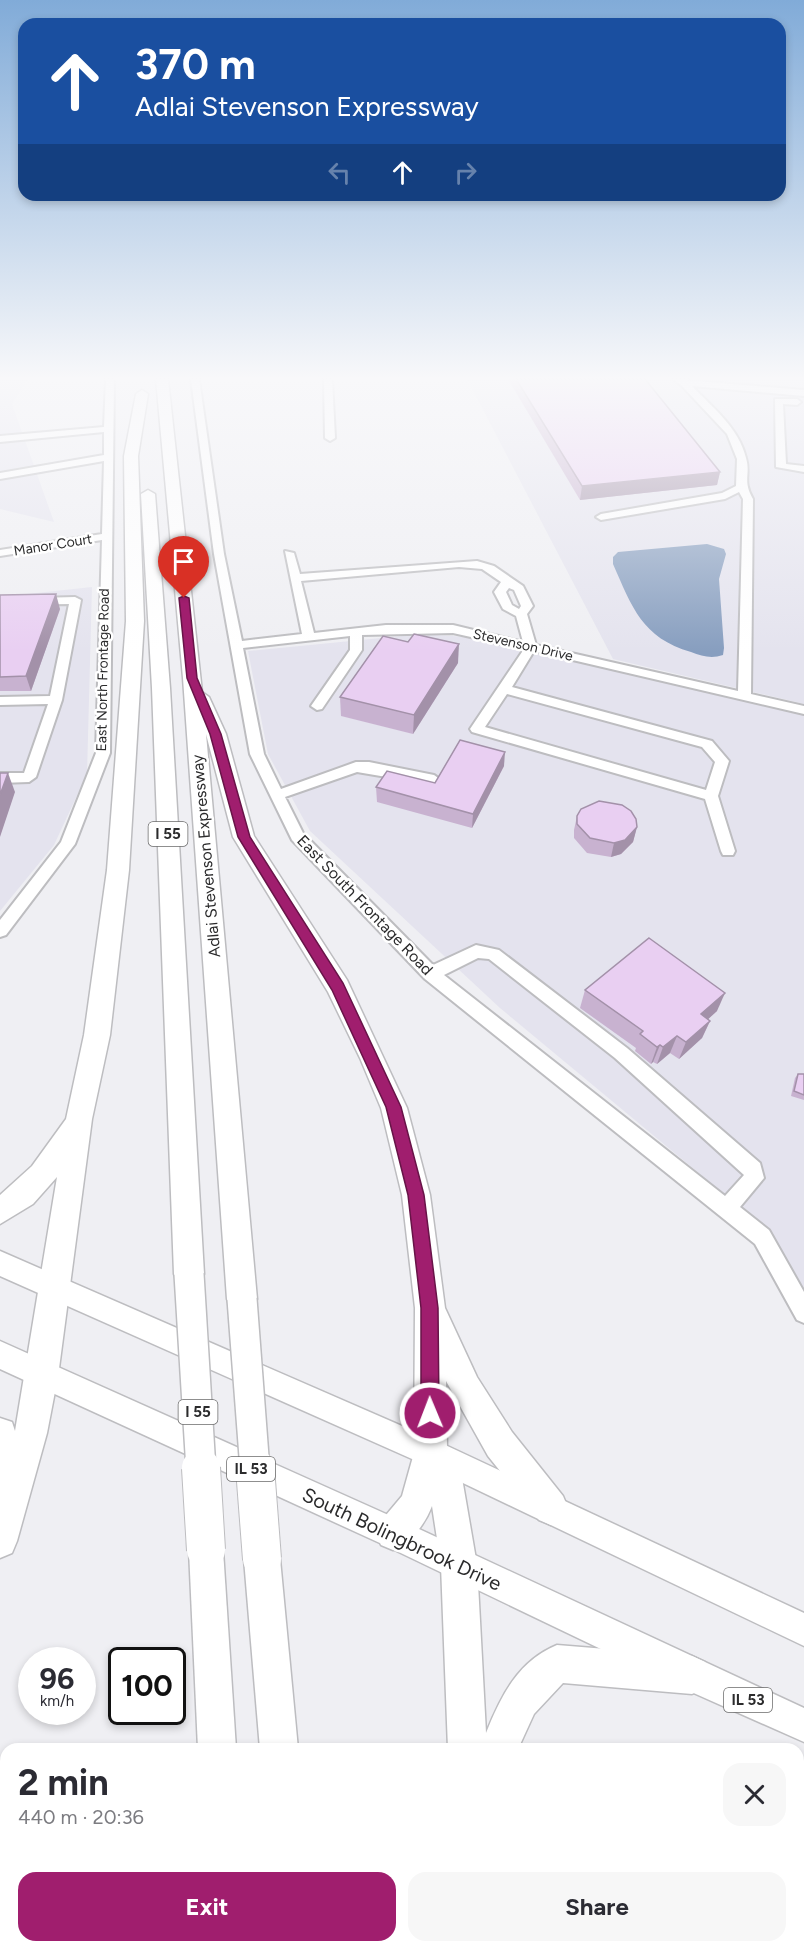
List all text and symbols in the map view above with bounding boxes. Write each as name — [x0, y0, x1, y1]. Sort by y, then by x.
text: 370 m — [135, 39, 256, 90]
icon: ahead — [36, 42, 114, 120]
text: Adlai Stevenson Expressway — [135, 90, 479, 123]
icon: left — [323, 156, 356, 189]
icon: ahead — [386, 156, 419, 189]
icon: right — [449, 156, 482, 189]
street label: Manor Court — [13, 530, 93, 560]
pin — [158, 536, 209, 598]
icon: arrive — [167, 545, 200, 578]
street label: East North Frontage Road — [93, 588, 113, 752]
street label: Stevenson Drive — [471, 625, 575, 665]
street label: Adlai Stevenson Expressway — [188, 753, 224, 958]
road number: I 55 — [148, 822, 188, 846]
street label: East South Frontage Road — [293, 831, 437, 979]
position arrow — [398, 1381, 462, 1445]
road number: I 55 — [178, 1400, 218, 1424]
road number: IL 53 — [227, 1457, 275, 1481]
street label: South Bolingbrook Drive — [299, 1482, 505, 1596]
speed limit sign: 100 — [108, 1647, 186, 1725]
text: 96 — [40, 1660, 74, 1697]
road number: IL 53 — [724, 1688, 772, 1712]
text: km/h — [40, 1692, 74, 1710]
text: 2 min — [18, 1761, 109, 1804]
button: close — [723, 1763, 786, 1826]
text: 440 m · 20:36 — [18, 1805, 144, 1829]
button: Exit — [18, 1872, 396, 1941]
button: Share — [408, 1872, 786, 1941]

